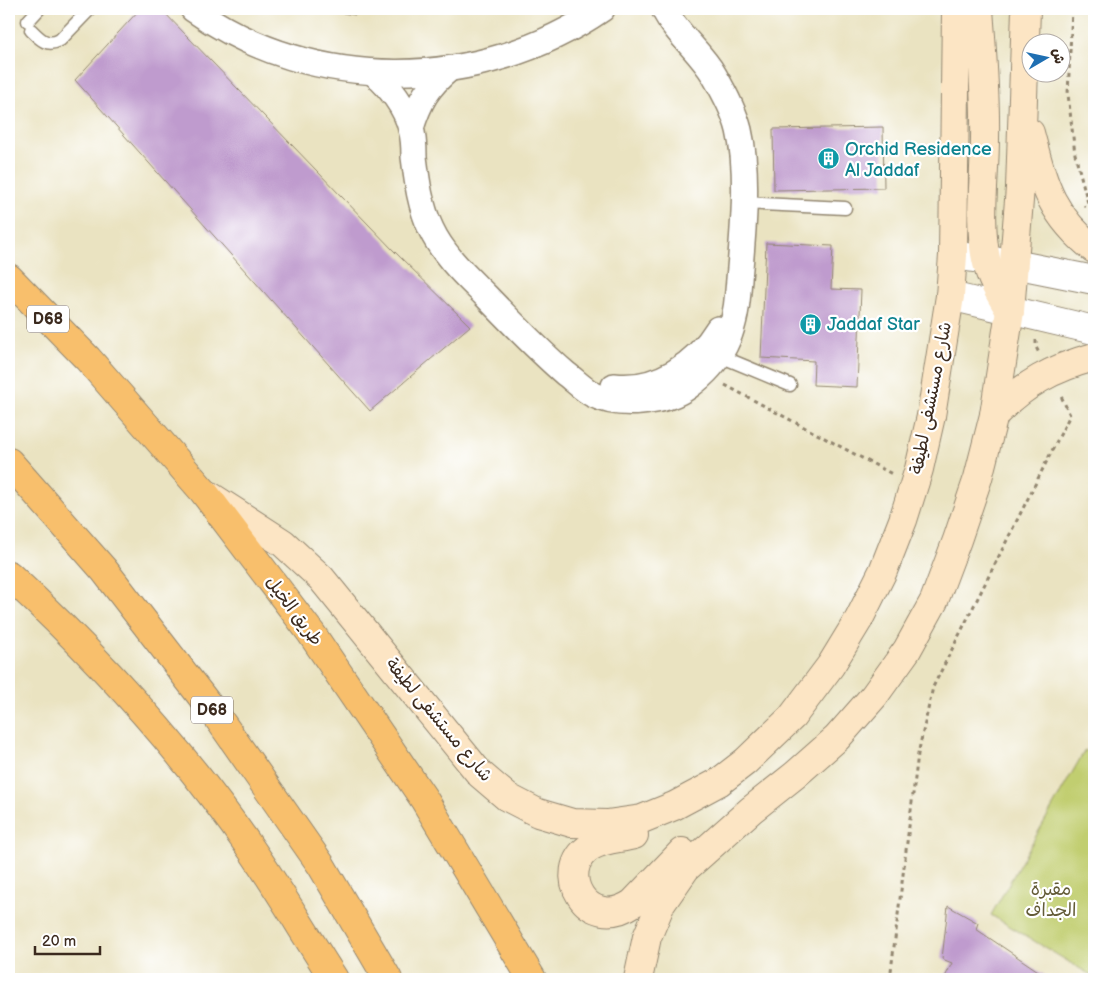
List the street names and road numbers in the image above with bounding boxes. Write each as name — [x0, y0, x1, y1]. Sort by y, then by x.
road number: D68 — [27, 306, 69, 332]
street label: شارع مستشفى لطيفة — [906, 320, 957, 476]
street label: طريق الخيل — [261, 572, 327, 650]
street label: شارع مستشفى لطيفة — [380, 654, 497, 787]
road number: D68 — [191, 696, 233, 724]

